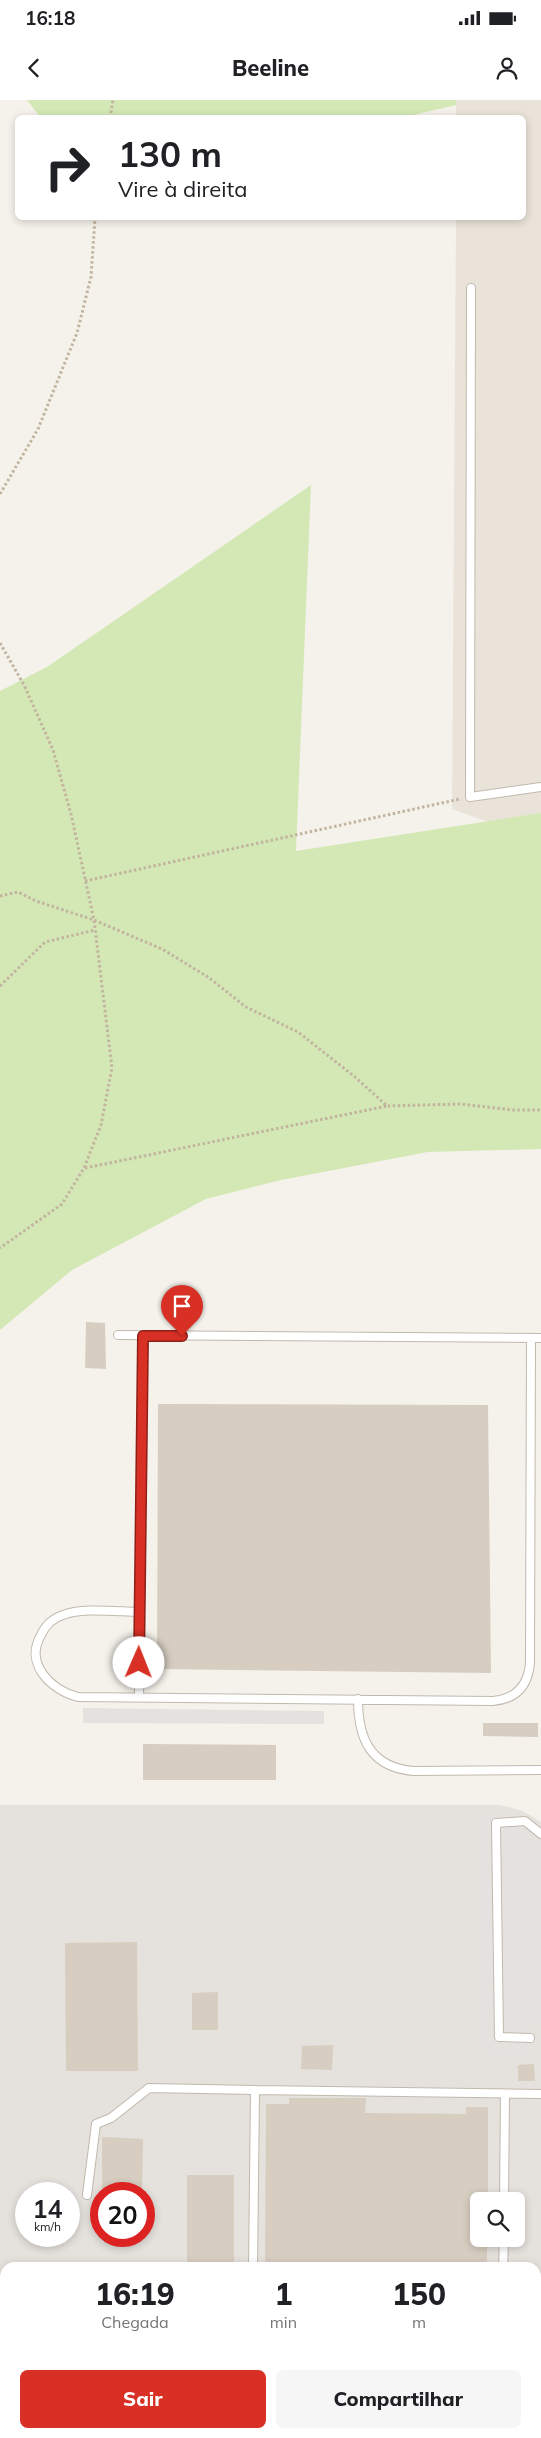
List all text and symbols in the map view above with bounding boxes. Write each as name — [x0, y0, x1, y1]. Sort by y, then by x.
text: 16:18 — [25, 6, 75, 30]
icon: back — [20, 54, 48, 82]
text: Beeline — [232, 54, 309, 82]
icon: person — [493, 54, 521, 82]
text: 130 m — [118, 132, 222, 176]
icon: right — [35, 135, 100, 200]
text: Vire à direita — [118, 175, 247, 203]
pin — [161, 1285, 203, 1336]
icon: arrive — [168, 1292, 196, 1320]
position arrow — [112, 1636, 164, 1688]
speed limit sign: 20 — [90, 2182, 155, 2247]
map controls — [470, 2192, 525, 2247]
button: search — [470, 2192, 525, 2247]
text: 14 — [32, 2193, 63, 2224]
text: km/h — [34, 2219, 61, 2234]
text: 16:19 — [95, 2275, 175, 2313]
text: 1 — [274, 2275, 292, 2313]
text: 150 — [392, 2275, 446, 2313]
text: Chegada — [101, 2312, 169, 2332]
text: min — [270, 2312, 297, 2332]
text: m — [412, 2312, 426, 2332]
button: Sair — [20, 2370, 266, 2428]
button: Compartilhar — [276, 2370, 521, 2428]

